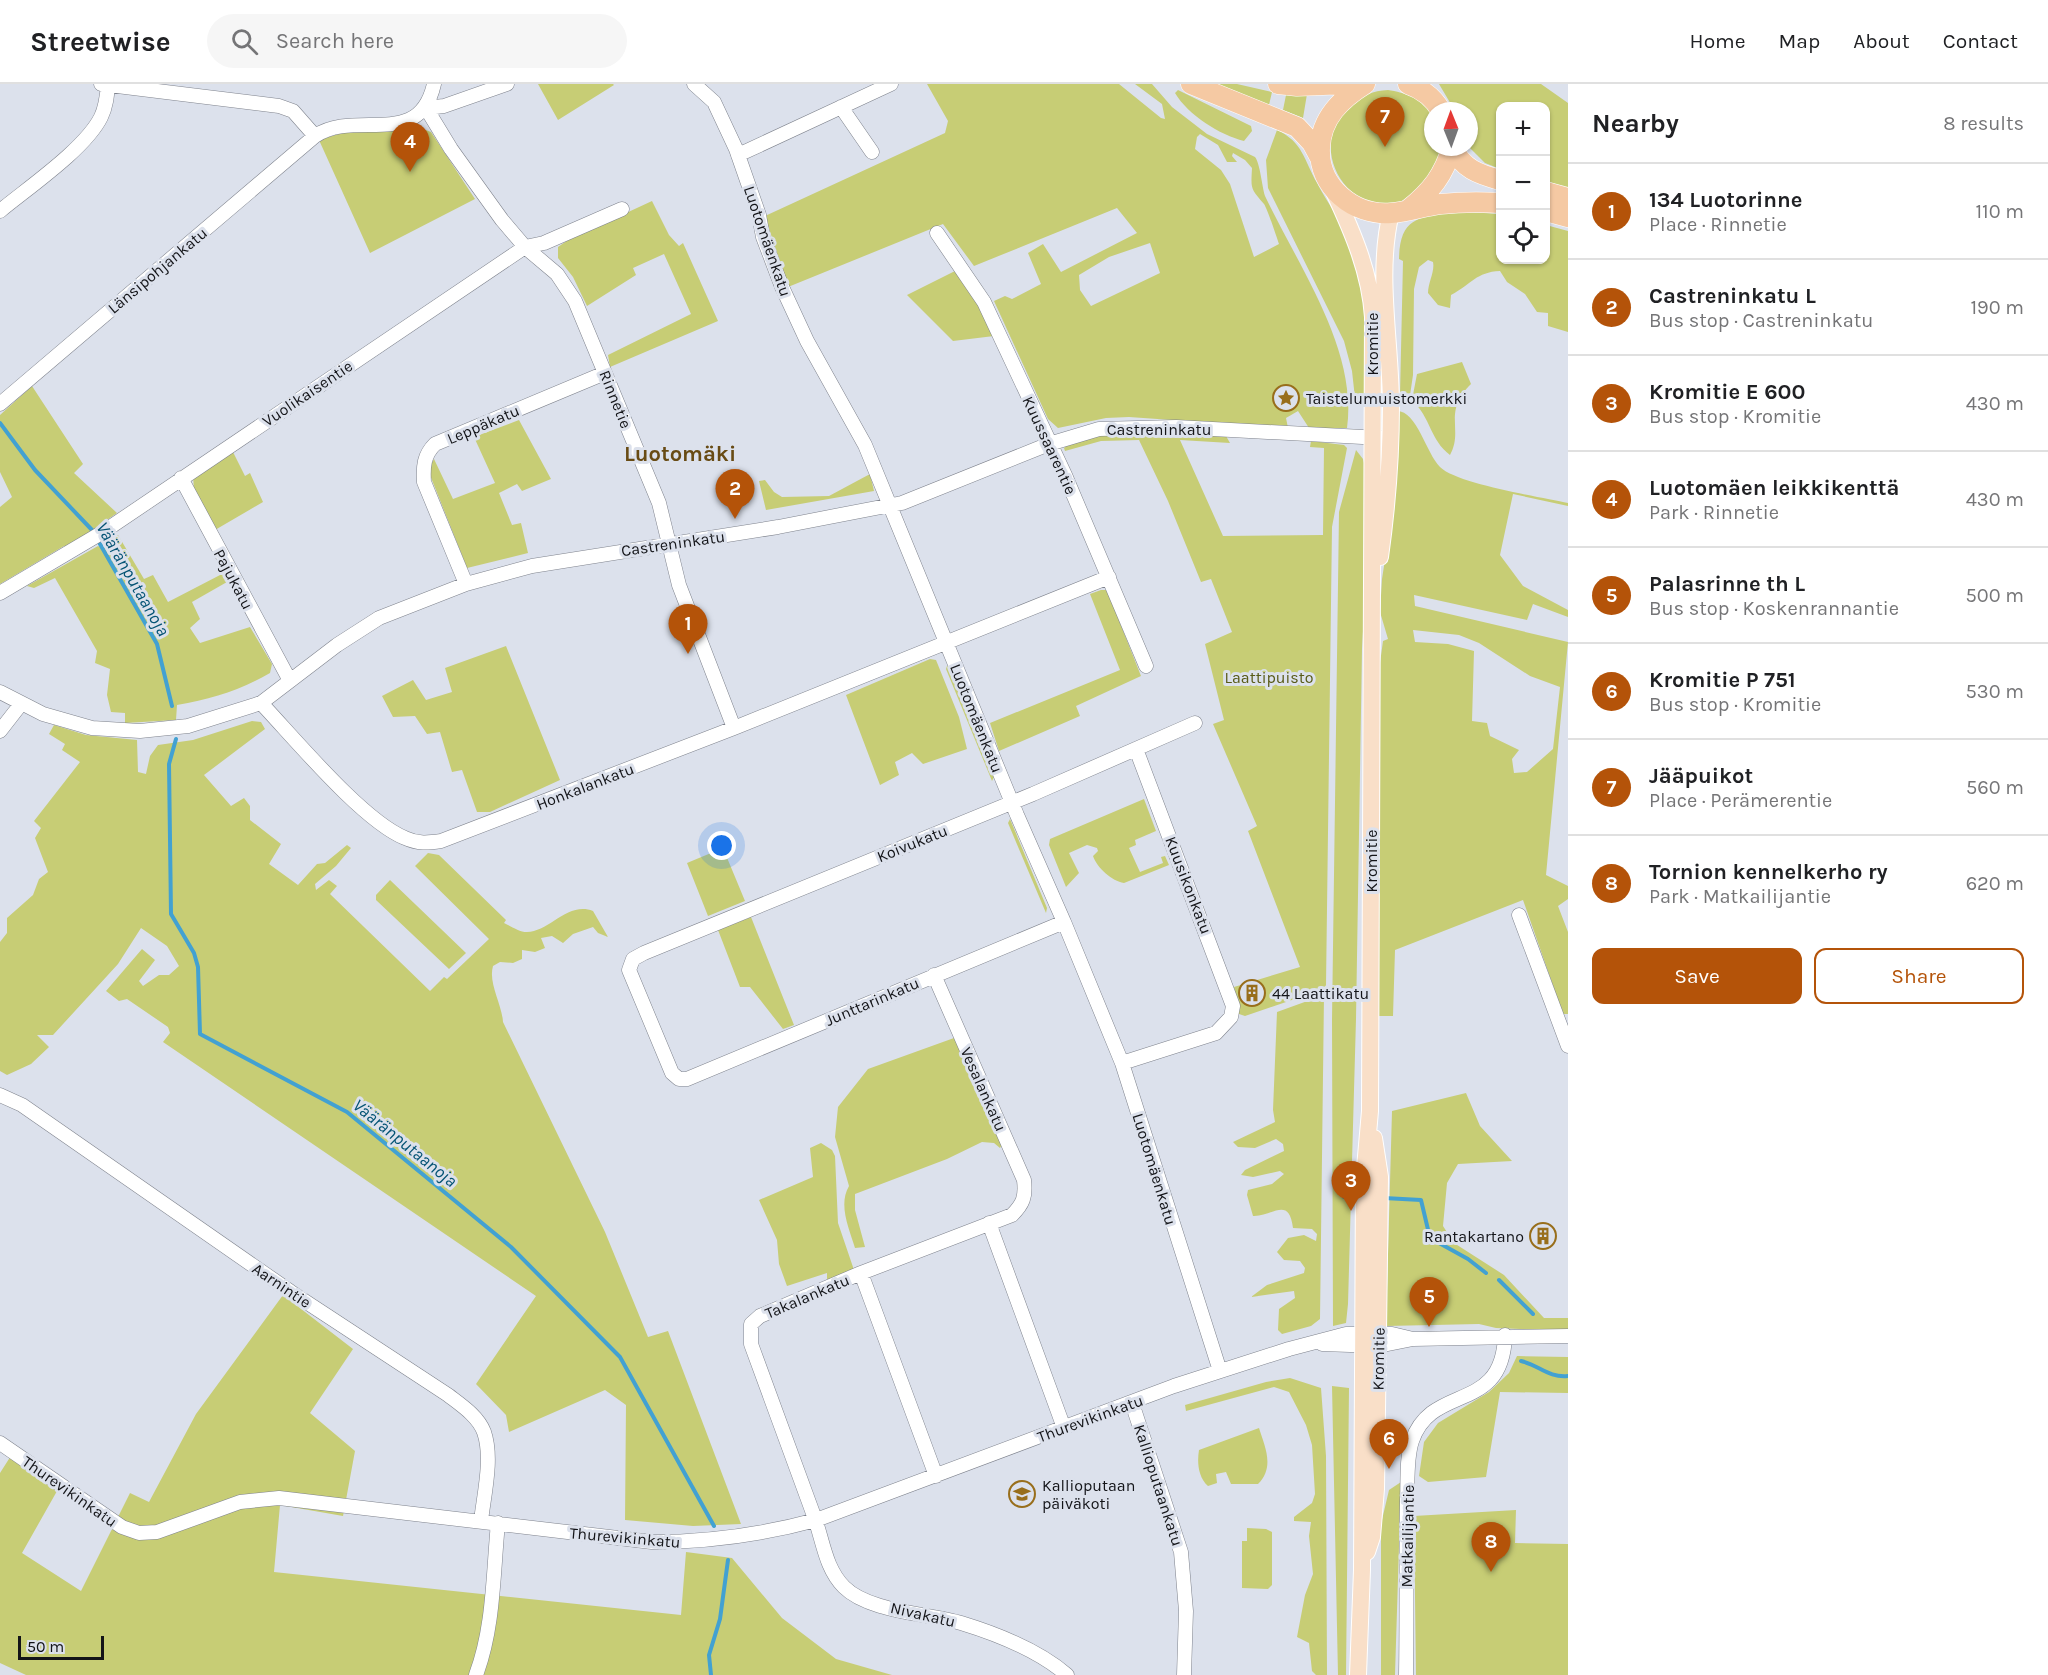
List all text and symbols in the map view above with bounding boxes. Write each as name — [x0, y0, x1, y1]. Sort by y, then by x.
search box — [207, 14, 627, 68]
text: Streetwise — [30, 25, 171, 58]
icon: search — [228, 25, 261, 58]
text: Search here — [276, 28, 394, 54]
text: Home — [1690, 29, 1746, 53]
text: Map — [1779, 29, 1820, 53]
text: About — [1853, 29, 1910, 53]
text: Contact — [1943, 29, 2018, 53]
pin: 7 — [1366, 98, 1404, 147]
north arrow — [1424, 102, 1478, 156]
map controls — [1496, 102, 1550, 264]
button: + — [1496, 102, 1550, 156]
text: Nearby — [1592, 108, 1679, 139]
text: 8 results — [1943, 112, 2024, 135]
pin: 4 — [390, 122, 430, 172]
button: − — [1496, 156, 1550, 210]
street label: Luotomäenkatu — [740, 183, 795, 299]
text: 134 Luotorinne — [1649, 187, 1802, 213]
text: 1 — [1608, 200, 1615, 223]
text: 110 m — [1975, 200, 2024, 223]
button: locate — [1496, 210, 1550, 264]
text: Place · Rinnetie — [1649, 213, 1787, 236]
street label: Länsipohjankatu — [104, 223, 211, 317]
text: Castreninkatu L — [1649, 283, 1816, 309]
text: 2 — [1605, 296, 1618, 319]
text: 190 m — [1970, 296, 2024, 319]
text: Bus stop · Castreninkatu — [1649, 309, 1873, 332]
street label: Kromitie — [1363, 313, 1382, 375]
street label: Vuolikaisentie — [259, 356, 356, 431]
street label: Rinnetie — [595, 367, 636, 431]
text: Kromitie E 600 — [1649, 379, 1805, 405]
place icon: Taistelumuistomerkki — [1271, 383, 1301, 413]
place label: Taistelumuistomerkki — [1306, 389, 1467, 408]
text: 3 — [1605, 392, 1618, 415]
text: 430 m — [1966, 392, 2024, 415]
street label: Kuussaarentie — [1018, 393, 1081, 497]
street label: Leppäkatu — [444, 401, 522, 448]
text: Bus stop · Kromitie — [1649, 405, 1821, 428]
street label: Castreninkatu — [1107, 420, 1211, 439]
district label: Luotomäki — [624, 441, 736, 467]
pin: 2 — [716, 470, 754, 519]
text: Luotomäen leikkikenttä — [1649, 475, 1899, 501]
text: 4 — [1606, 488, 1617, 511]
text: 430 m — [1966, 488, 2024, 511]
text: Park · Rinnetie — [1649, 501, 1779, 524]
water label: Vääränputaanoja — [91, 518, 175, 640]
street label: Castreninkatu — [620, 527, 726, 560]
street label: Pajukatu — [210, 546, 257, 613]
text: Palasrinne th L — [1649, 571, 1805, 597]
text: 5 — [1606, 584, 1617, 607]
text: 500 m — [1966, 584, 2024, 607]
text: Bus stop · Koskenrannantie — [1649, 597, 1899, 620]
pin: 1 — [668, 604, 708, 654]
street label: Luotomäenkatu — [946, 661, 1007, 775]
text: Kromitie P 751 — [1649, 667, 1796, 693]
park label: Laattipuisto — [1225, 668, 1313, 687]
text: 6 — [1605, 680, 1618, 703]
text: 530 m — [1966, 680, 2024, 703]
text: Bus stop · Kromitie — [1649, 693, 1821, 716]
street label: Honkalankatu — [534, 759, 637, 814]
text: Jääpuikot — [1649, 763, 1753, 789]
text: 7 — [1607, 776, 1616, 799]
text: 560 m — [1966, 776, 2024, 799]
text: Place · Perämerentie — [1649, 789, 1832, 812]
street label: Koivukatu — [874, 821, 950, 866]
street label: Kromitie — [1362, 830, 1381, 892]
your location — [707, 831, 736, 860]
street label: Kuusikonkatu — [1161, 834, 1216, 937]
text: Tornion kennelkerho ry — [1649, 859, 1888, 885]
text: 8 — [1605, 872, 1618, 895]
text: 620 m — [1966, 872, 2024, 895]
text: Park · Matkailijantie — [1649, 885, 1831, 908]
button: Save — [1592, 948, 1802, 1004]
button: Share — [1814, 948, 2024, 1004]
street label: Junttarinkatu — [822, 973, 922, 1030]
building icon: 44 Laattikatu — [1237, 978, 1267, 1008]
place label: 44 Laattikatu — [1272, 984, 1369, 1003]
street label: Vesalankatu — [956, 1044, 1011, 1134]
water label: Vääränputaanoja — [348, 1094, 462, 1192]
street label: Luotomäenkatu — [1128, 1111, 1181, 1227]
pin: 3 — [1332, 1162, 1370, 1211]
building icon: Rantakartano — [1528, 1221, 1558, 1251]
place label: Rantakartano — [1424, 1227, 1524, 1246]
street label: Aarnintie — [249, 1259, 315, 1312]
street label: Takalankatu — [762, 1270, 852, 1323]
pin: 5 — [1410, 1278, 1448, 1327]
street label: Kromitie — [1368, 1327, 1389, 1391]
street label: Thurevikinkatu — [1035, 1391, 1146, 1446]
pin: 6 — [1370, 1420, 1408, 1469]
street label: Kallioputaankatu — [1130, 1422, 1187, 1548]
street label: Thurevikinkatu — [19, 1452, 121, 1531]
place label: Kallioputaan päiväkoti — [1042, 1476, 1135, 1513]
school or university icon: Kallioputaan päiväkoti — [1007, 1479, 1037, 1509]
street label: Matkailijantie — [1397, 1484, 1418, 1588]
pin: 8 — [1472, 1522, 1510, 1572]
street label: Thurevikinkatu — [569, 1523, 681, 1552]
street label: Nivakatu — [889, 1598, 957, 1631]
scale bar — [18, 1633, 104, 1660]
text: 50 m — [27, 1637, 64, 1656]

